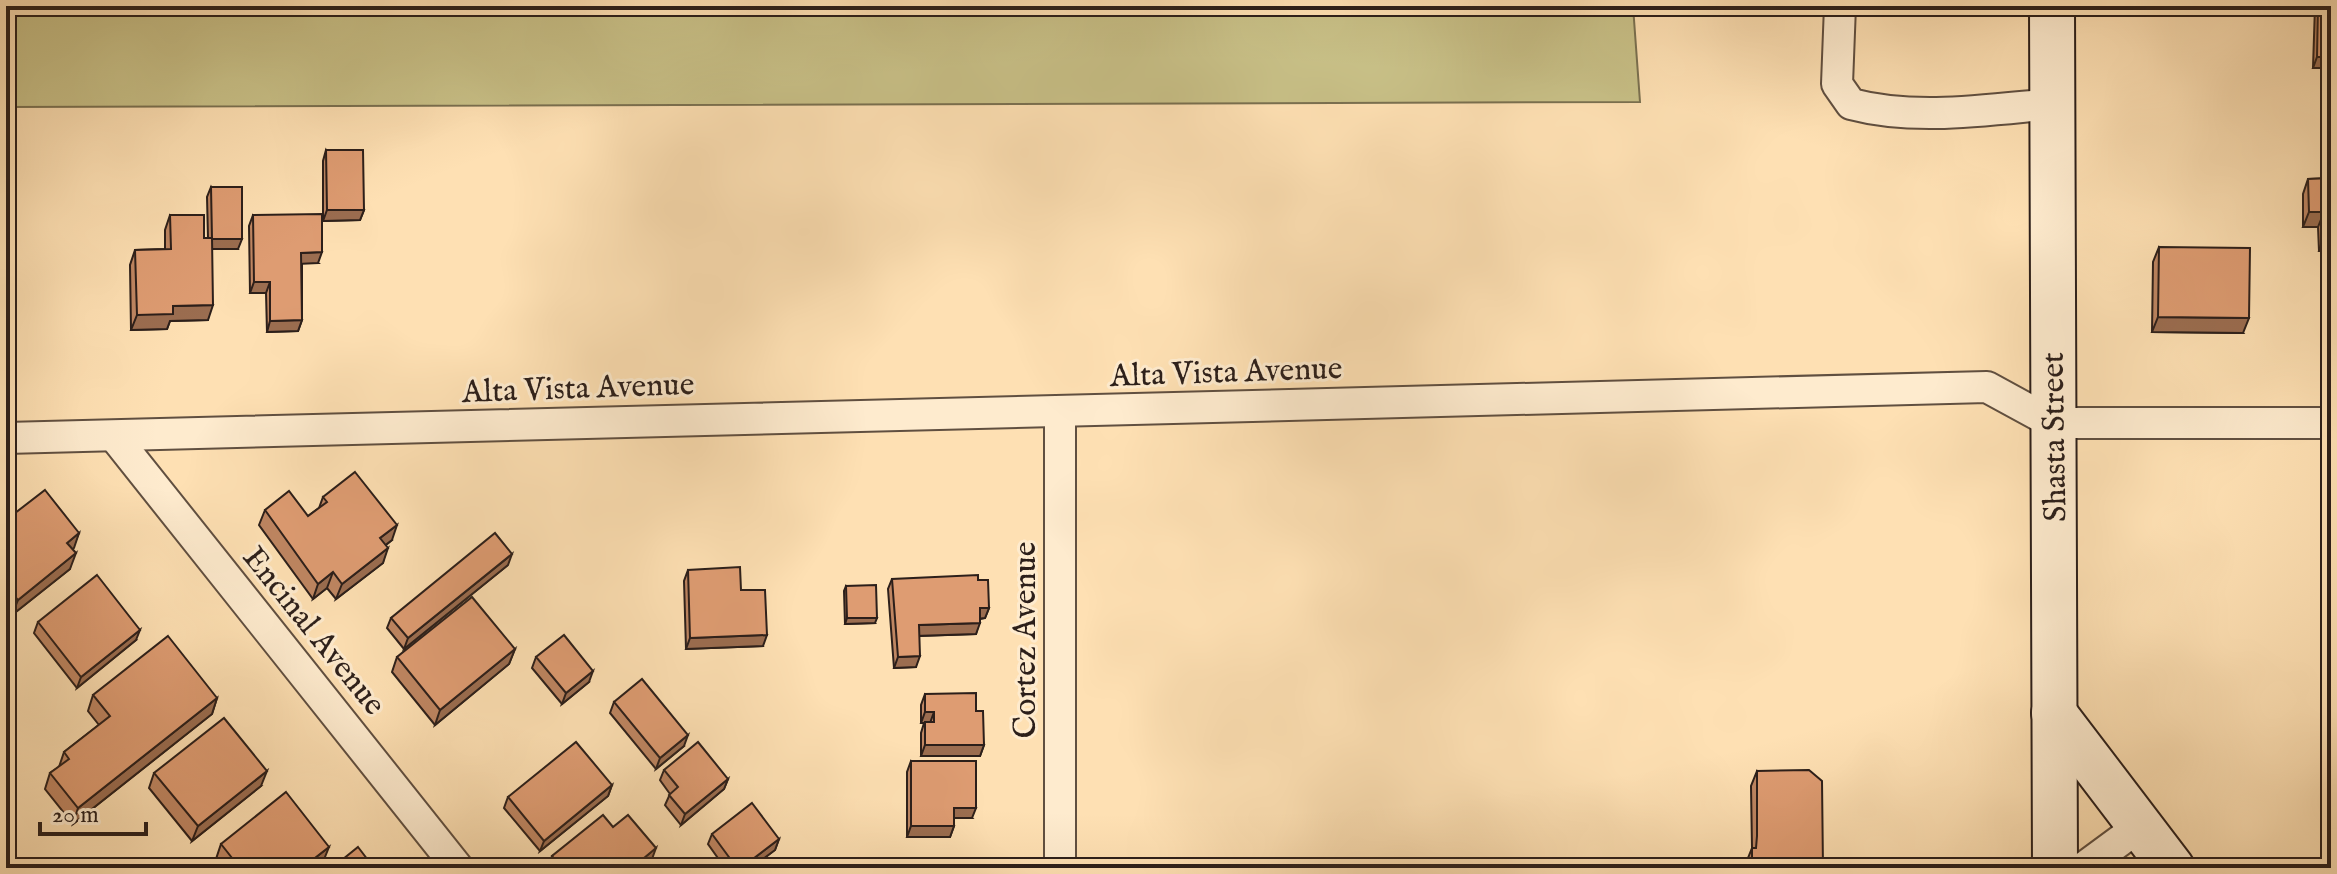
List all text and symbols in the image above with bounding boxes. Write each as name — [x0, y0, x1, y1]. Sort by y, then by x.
street label: Alta Vista Avenue — [1108, 349, 1343, 398]
street label: Shasta Street — [2034, 352, 2077, 522]
street label: Alta Vista Avenue — [460, 365, 695, 414]
street label: Encinal Avenue — [232, 539, 394, 724]
street label: Cortez Avenue — [1006, 541, 1047, 739]
scale bar — [40, 786, 146, 836]
text: 20 m — [52, 800, 99, 831]

